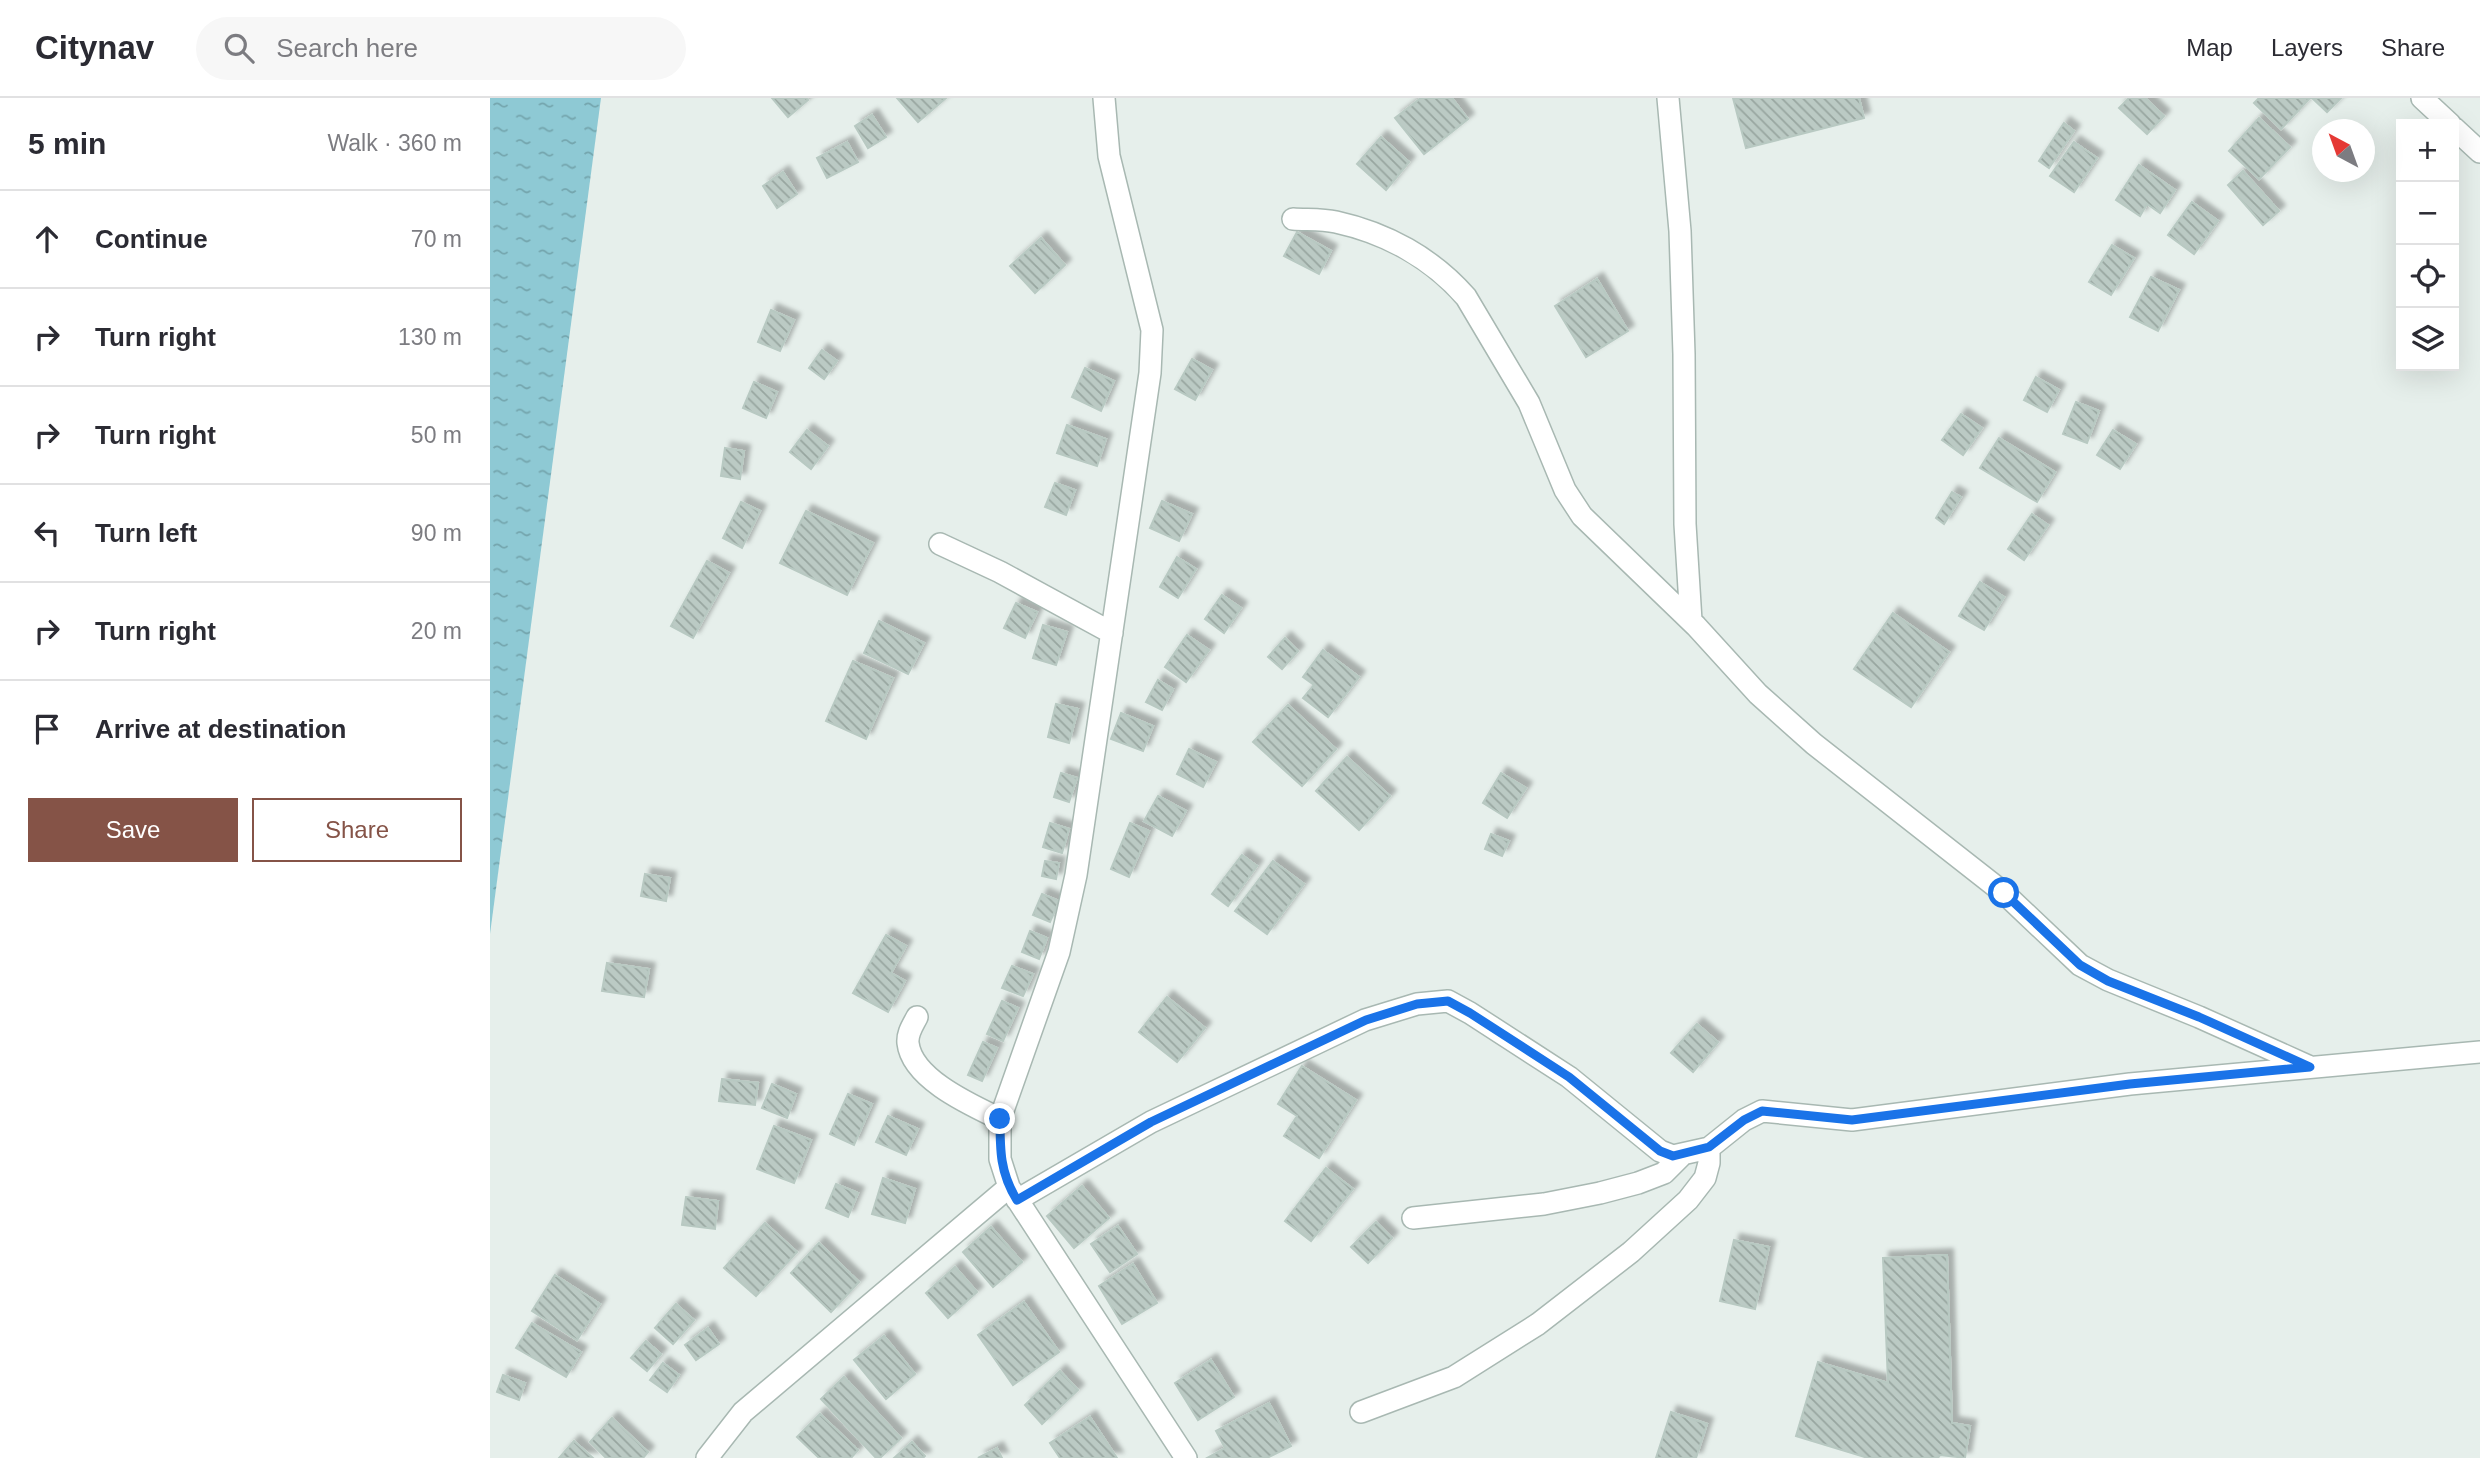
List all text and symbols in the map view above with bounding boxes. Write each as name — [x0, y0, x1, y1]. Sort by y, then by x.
search box — [196, 17, 686, 80]
text: Citynav — [35, 29, 154, 66]
icon: search — [220, 29, 258, 67]
text: Search here — [276, 33, 418, 63]
text: Map — [2186, 34, 2233, 61]
text: Layers — [2271, 34, 2343, 61]
text: Share — [2381, 34, 2445, 61]
north arrow — [2312, 119, 2375, 182]
map controls — [2396, 119, 2459, 371]
button: + — [2396, 119, 2459, 182]
text: 5 min — [28, 127, 106, 160]
text: Walk · 360 m — [327, 130, 462, 156]
button: − — [2396, 182, 2459, 245]
icon: ahead — [28, 220, 66, 258]
text: Continue — [95, 224, 208, 254]
text: 70 m — [411, 226, 462, 252]
button: locate — [2396, 245, 2459, 308]
button: layers — [2396, 308, 2459, 371]
icon: right — [28, 318, 66, 356]
text: Turn right — [95, 322, 216, 352]
text: 130 m — [398, 324, 462, 350]
icon: right — [28, 416, 66, 454]
text: Turn right — [95, 420, 216, 450]
text: 50 m — [411, 422, 462, 448]
icon: left — [28, 514, 66, 552]
text: Turn left — [95, 518, 197, 548]
text: 90 m — [411, 520, 462, 546]
icon: right — [28, 612, 66, 650]
text: Turn right — [95, 616, 216, 646]
text: 20 m — [411, 618, 462, 644]
icon: arrive — [28, 710, 66, 748]
text: Arrive at destination — [95, 714, 346, 744]
button: Save — [28, 798, 238, 862]
button: Share — [252, 798, 462, 862]
route start — [1988, 877, 2019, 908]
route end — [984, 1103, 1015, 1134]

